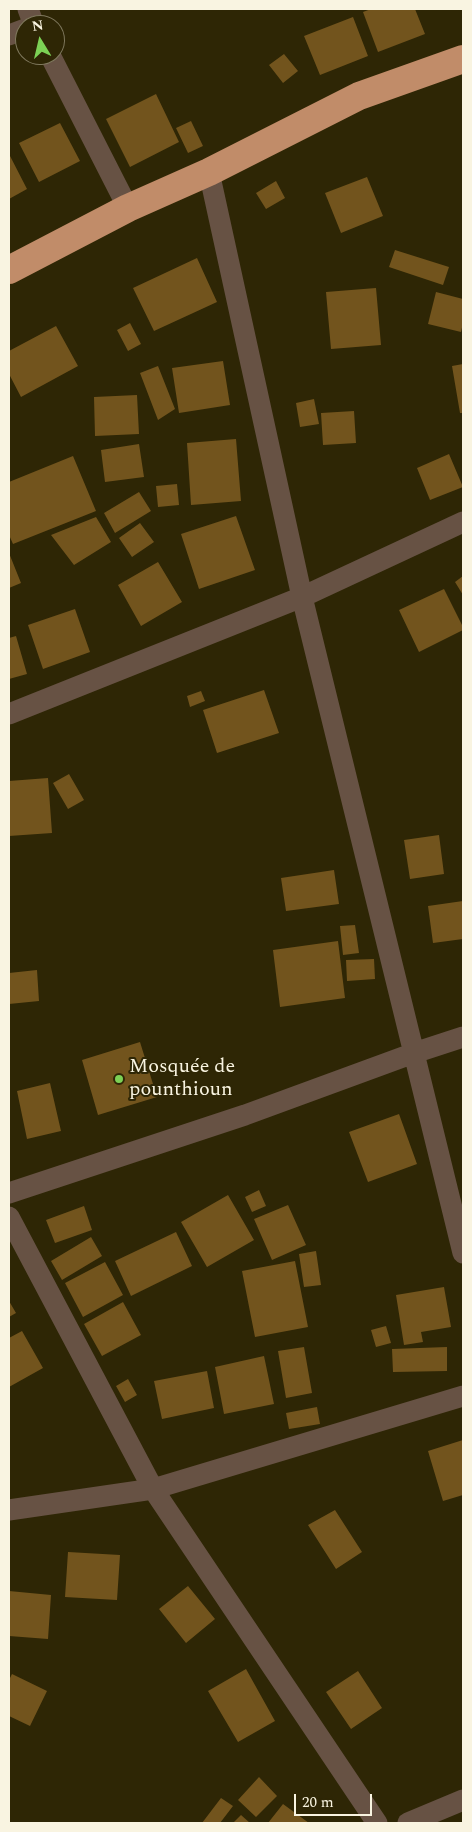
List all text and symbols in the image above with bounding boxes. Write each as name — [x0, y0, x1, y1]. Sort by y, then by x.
text: N — [30, 14, 45, 37]
north arrow — [15, 15, 65, 65]
place label: Mosquée de pounthioun — [129, 1056, 235, 1103]
marker: Mosquée de pounthioun — [113, 1073, 125, 1085]
scale bar — [297, 1784, 374, 1816]
text: 20 m — [302, 1791, 334, 1814]

